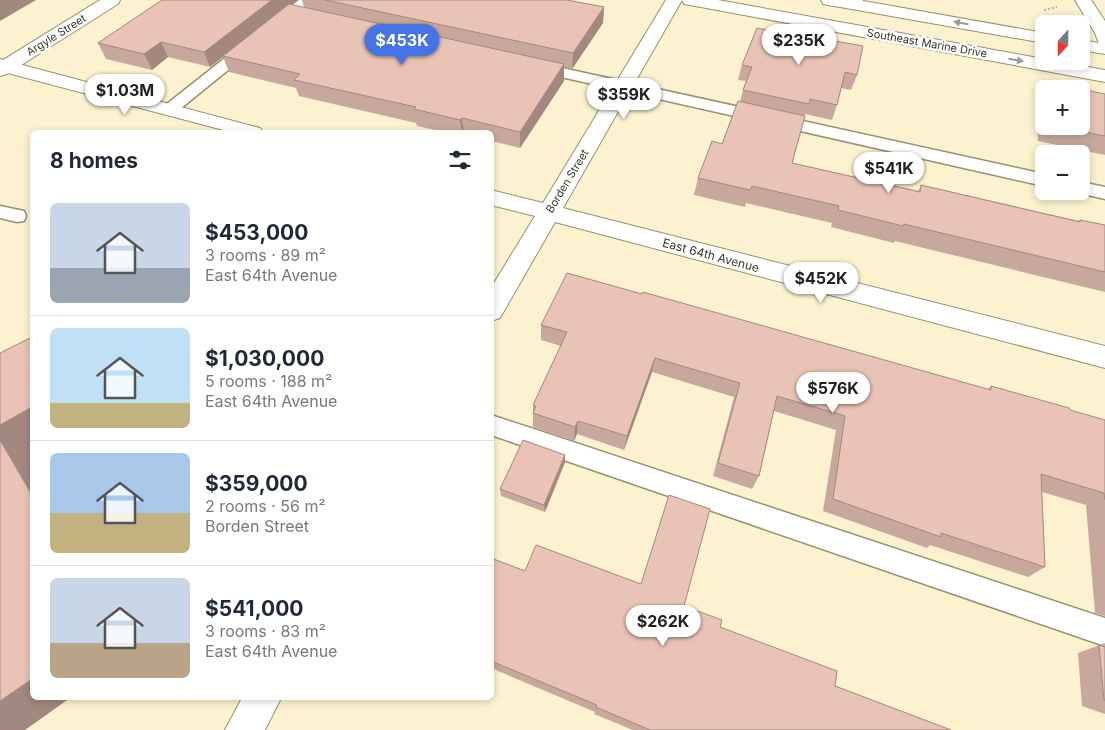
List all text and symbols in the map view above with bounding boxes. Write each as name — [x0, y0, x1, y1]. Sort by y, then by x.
street label: Argyle Street — [24, 11, 89, 59]
north arrow — [1035, 15, 1090, 70]
map controls — [1035, 15, 1090, 200]
one-way arrow — [953, 19, 969, 27]
pin: $453K — [367, 23, 437, 66]
pin: $235K — [764, 23, 834, 66]
street label: Southeast Marine Drive — [866, 26, 988, 60]
text: $453K — [375, 30, 429, 50]
text: $235K — [773, 30, 825, 50]
one-way arrow — [1009, 56, 1025, 64]
pin: $1.03M — [84, 74, 166, 116]
pin: $359K — [589, 78, 659, 120]
text: $1.03M — [96, 80, 154, 100]
button: + — [1035, 80, 1090, 135]
text: $359K — [598, 84, 650, 104]
button: − — [1035, 145, 1090, 200]
icon: filters — [446, 146, 474, 174]
street label: Borden Street — [543, 146, 592, 215]
text: 8 homes — [50, 148, 138, 173]
pin: $541K — [854, 152, 924, 194]
text: $541K — [864, 158, 914, 178]
text: $453,000 — [205, 220, 308, 245]
icon: home — [90, 223, 150, 283]
street label: East 64th Avenue — [661, 235, 761, 275]
text: 3 rooms · 89 m² — [205, 245, 326, 265]
pin: $452K — [786, 262, 856, 304]
text: East 64th Avenue — [205, 265, 337, 285]
text: $452K — [794, 268, 848, 288]
text: $1,030,000 — [205, 346, 324, 371]
icon: home — [90, 348, 150, 408]
text: 5 rooms · 188 m² — [205, 371, 332, 391]
pin: $576K — [798, 372, 868, 414]
text: $576K — [807, 378, 859, 398]
text: East 64th Avenue — [205, 391, 337, 411]
text: $359,000 — [205, 471, 308, 496]
icon: home — [90, 473, 150, 533]
text: 2 rooms · 56 m² — [205, 496, 326, 516]
text: Borden Street — [205, 516, 309, 536]
text: $541,000 — [205, 596, 304, 621]
icon: home — [90, 598, 150, 658]
pin: $262K — [628, 604, 698, 647]
text: $262K — [637, 611, 689, 631]
text: 3 rooms · 83 m² — [205, 621, 326, 641]
text: East 64th Avenue — [205, 641, 337, 661]

